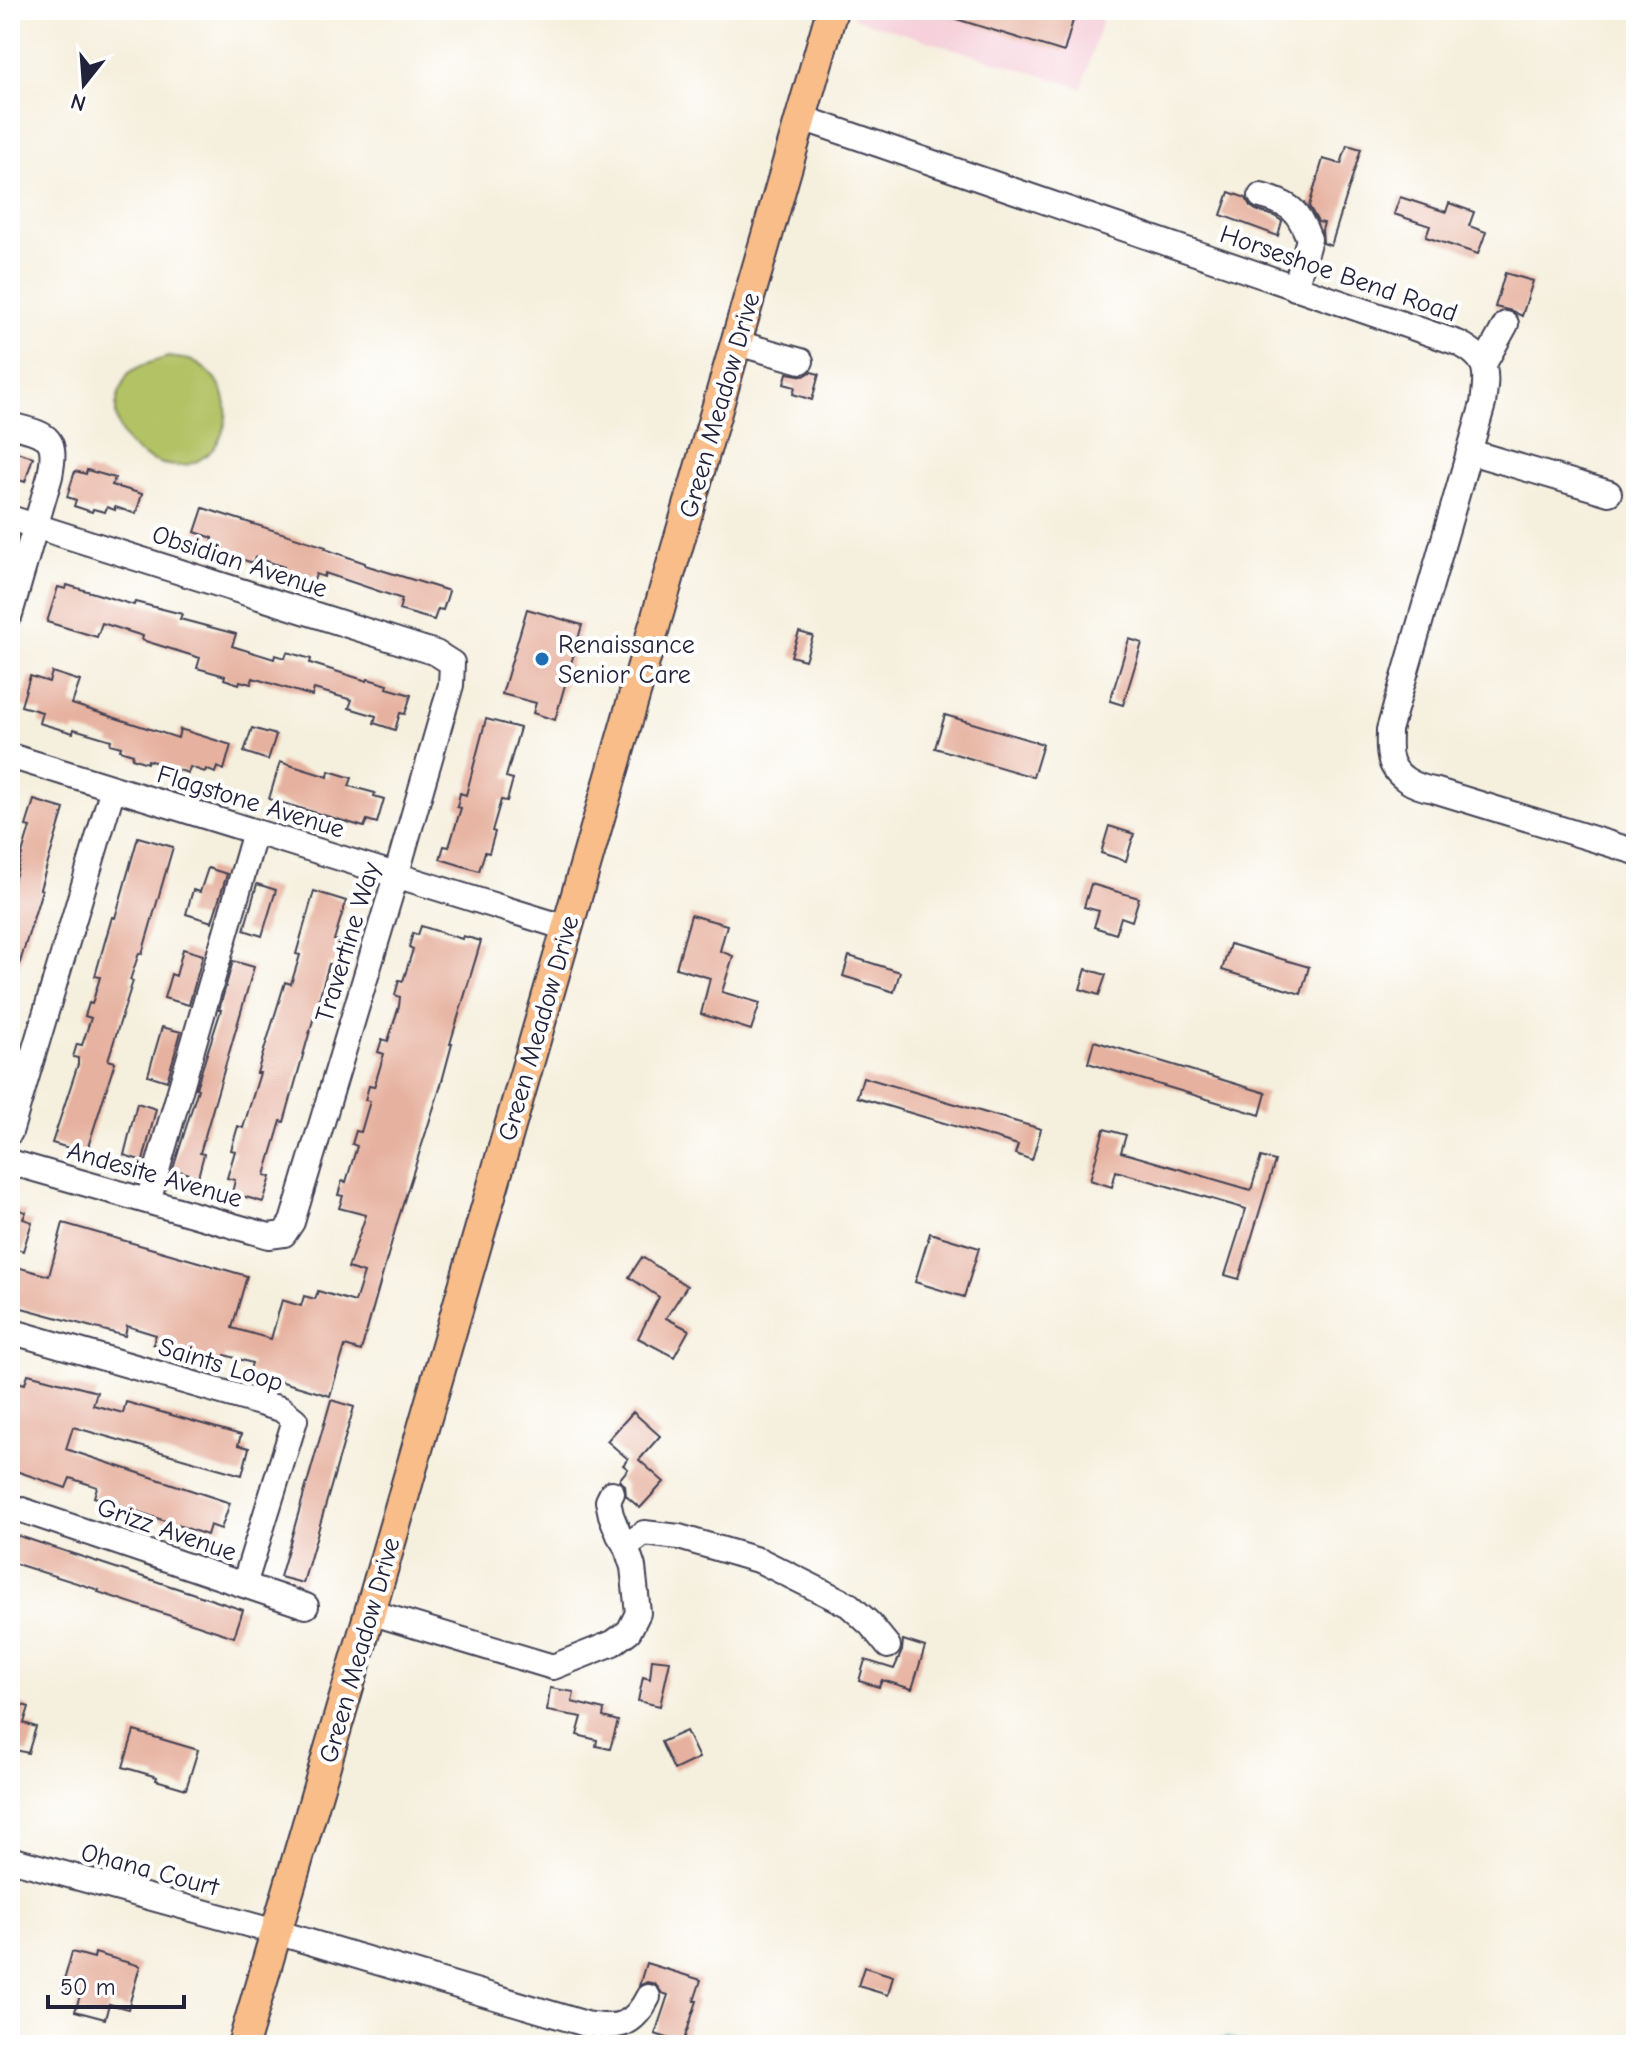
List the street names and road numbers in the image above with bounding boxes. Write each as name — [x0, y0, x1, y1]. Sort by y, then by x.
street label: Horseshoe Bend Road — [1216, 219, 1461, 329]
street label: Green Meadow Drive — [673, 289, 767, 522]
street label: Obsidian Avenue — [148, 519, 331, 604]
street label: Flagstone Avenue — [153, 759, 348, 845]
street label: Travertine Way — [309, 858, 387, 1026]
street label: Green Meadow Drive — [492, 912, 586, 1145]
street label: Andesite Avenue — [64, 1136, 246, 1214]
street label: Saints Loop — [155, 1332, 287, 1398]
street label: Grizz Avenue — [93, 1492, 240, 1568]
street label: Green Meadow Drive — [313, 1534, 407, 1767]
street label: Ohana Court — [78, 1837, 223, 1903]

